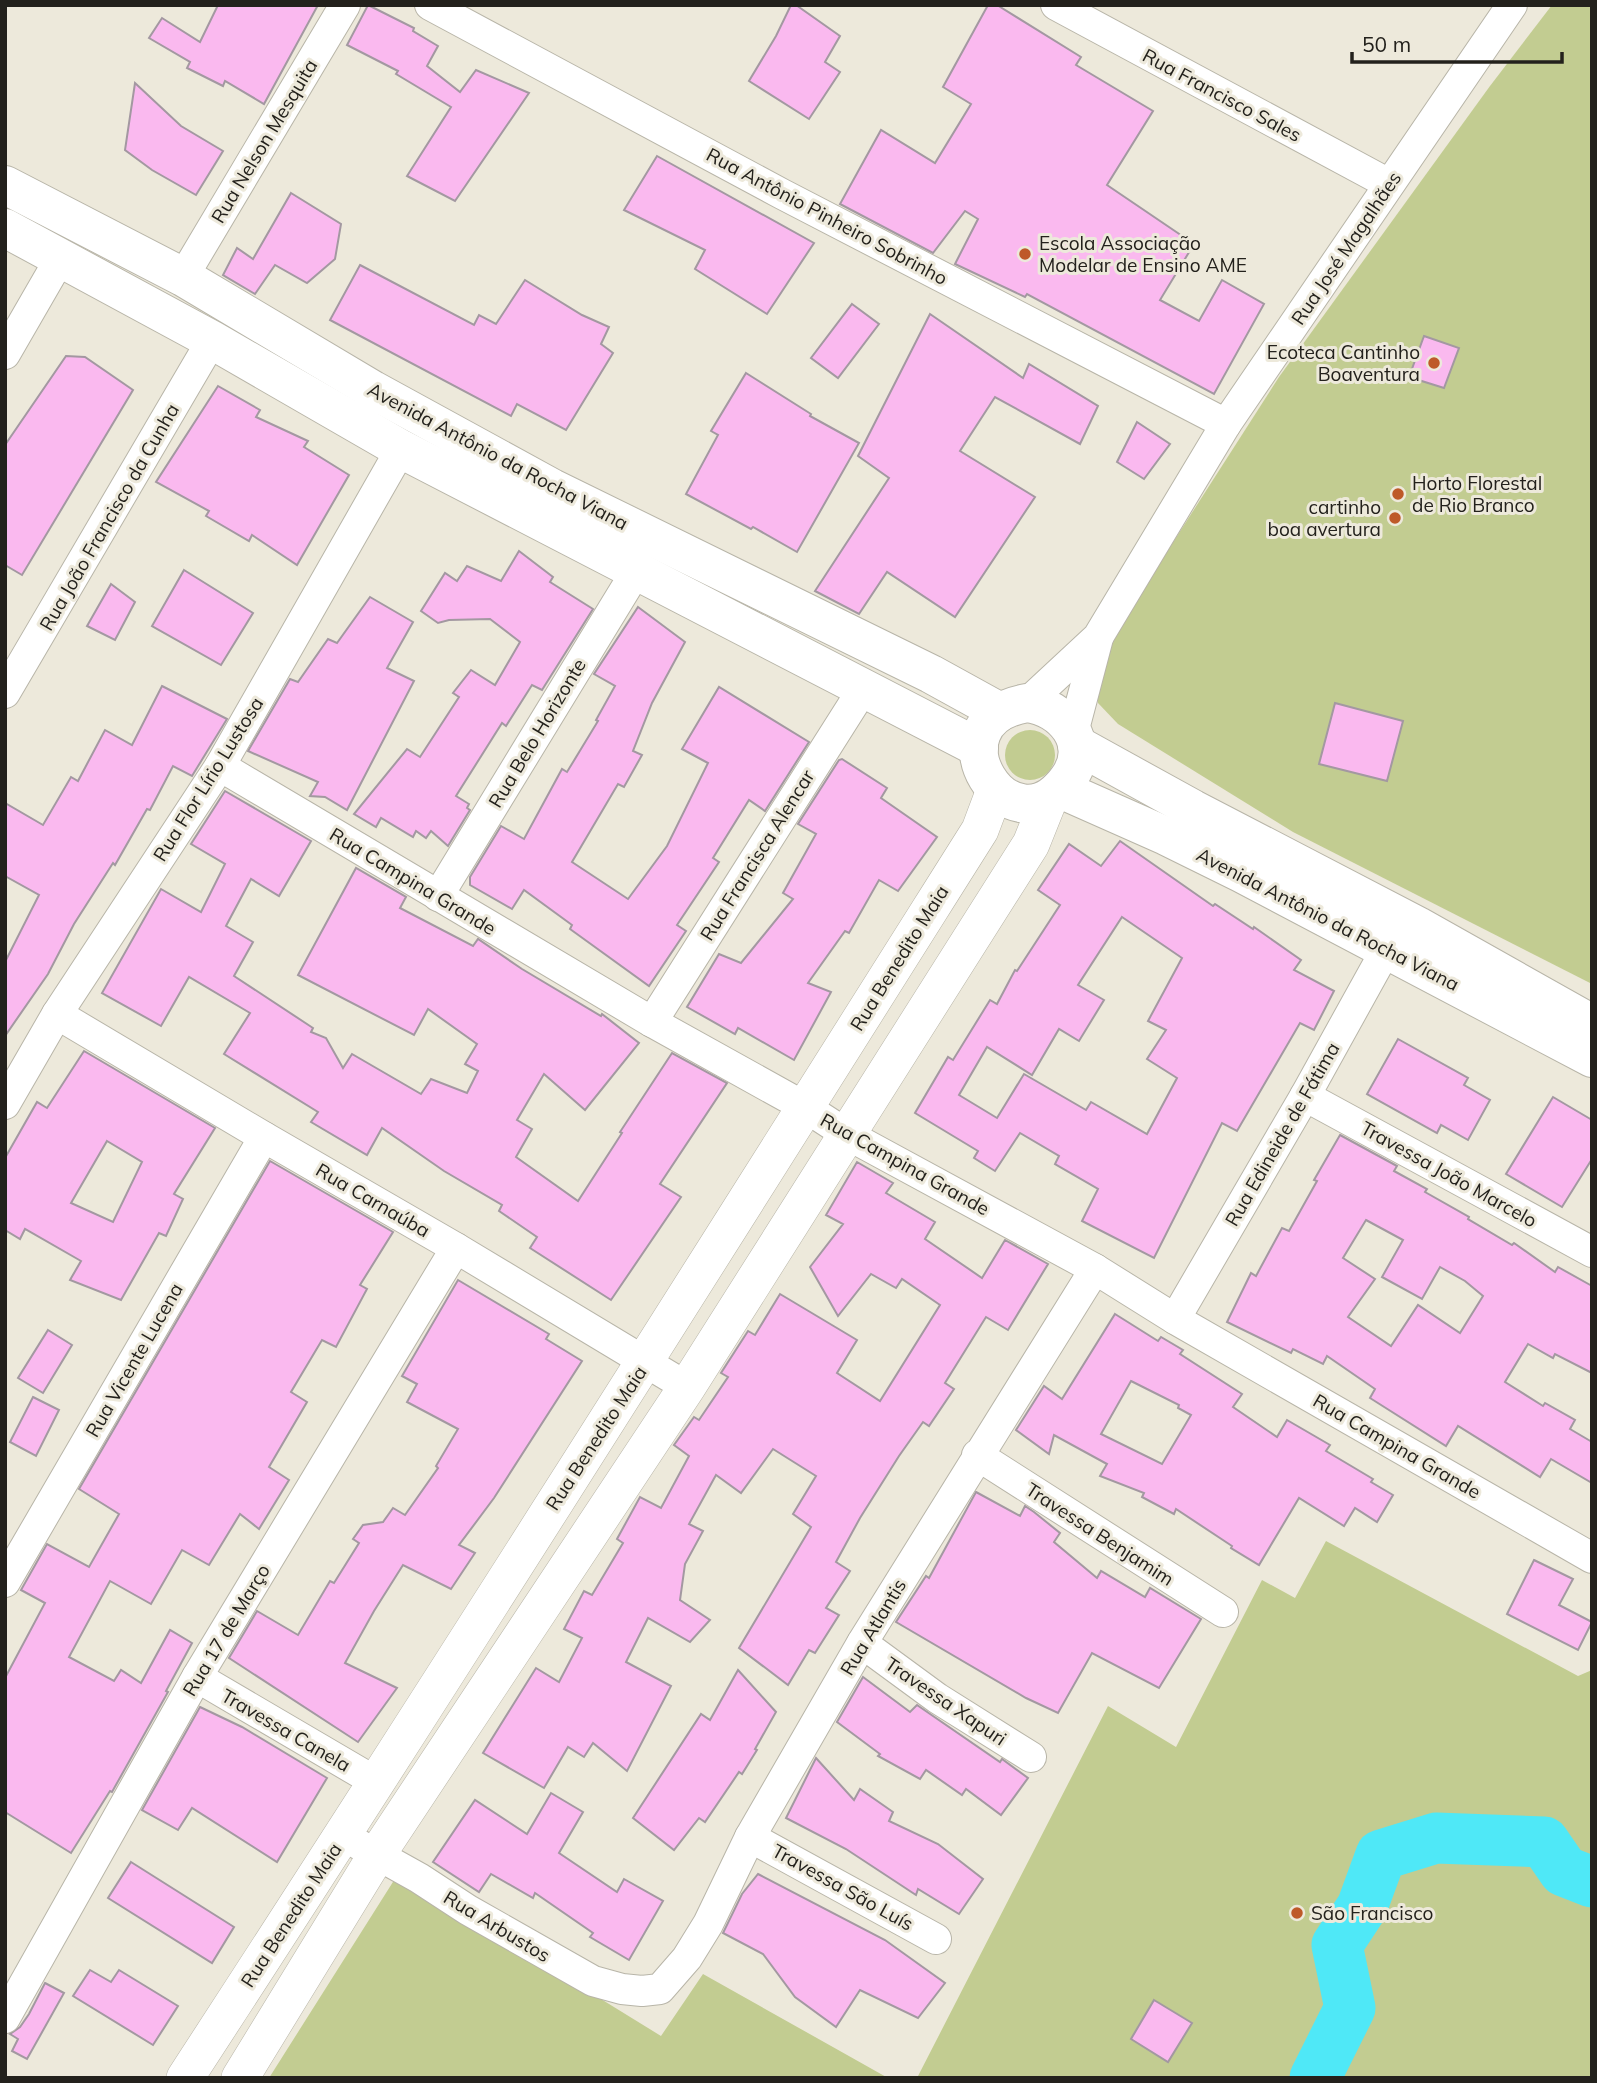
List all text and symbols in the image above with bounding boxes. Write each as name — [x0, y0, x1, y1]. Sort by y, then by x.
scale bar — [1352, 21, 1562, 65]
text: 50 m — [1362, 31, 1411, 57]
street label: Rua Francisco Sales — [1139, 43, 1305, 147]
street label: Rua Nelson Mesquita — [206, 55, 322, 227]
street label: Rua Antônio Pinheiro Sobrinho — [702, 142, 952, 290]
street label: Rua José Magalhães — [1286, 167, 1406, 329]
place label: Escola Associação Modelar de Ensino AME — [1039, 231, 1247, 277]
marker: Escola Associação Modelar de Ensino AME — [1017, 246, 1033, 262]
place label: Ecoteca Cantinho Boaventura — [1267, 340, 1420, 386]
marker: Ecoteca Cantinho Boaventura — [1426, 355, 1442, 371]
street label: Avenida Antônio da Rocha Viana — [364, 377, 632, 535]
street label: Rua João Francisco da Cunha — [34, 399, 184, 635]
place label: Horto Florestal de Rio Branco — [1412, 471, 1542, 517]
marker: Horto Florestal de Rio Branco — [1390, 486, 1406, 502]
place label: cartinho boa avertura — [1268, 495, 1381, 541]
marker: cartinho boa avertura — [1387, 510, 1403, 526]
street label: Rua Belo Horizonte — [483, 654, 591, 812]
street label: Rua Flor Lírio Lustosa — [148, 692, 268, 866]
street label: Rua Francisca Alencar — [695, 765, 819, 945]
street label: Rua Campina Grande — [326, 822, 500, 940]
street label: Avenida Antônio da Rocha Viana — [1193, 842, 1463, 996]
street label: Rua Benedito Maia — [845, 881, 953, 1035]
street label: Rua Edineide de Fátima — [1220, 1038, 1344, 1230]
street label: Rua Campina Grande — [816, 1108, 994, 1220]
street label: Travessa João Marcelo — [1357, 1116, 1541, 1232]
street label: Rua Carnaúba — [312, 1158, 434, 1242]
street label: Rua Vicente Lucena — [80, 1279, 188, 1441]
street label: Rua Benedito Maia — [540, 1361, 652, 1515]
street label: Rua Campina Grande — [1309, 1388, 1485, 1504]
street label: Travessa Benjamim — [1021, 1477, 1179, 1591]
street label: Rua 17 de Março — [177, 1560, 275, 1700]
street label: Rua Atlantis — [835, 1574, 911, 1680]
street label: Travessa Xapuri — [881, 1652, 1011, 1750]
street label: Travessa Canela — [217, 1683, 355, 1777]
street label: Rua Benedito Maia — [235, 1838, 347, 1992]
street label: Travessa São Luís — [768, 1838, 918, 1936]
street label: Rua Arbustos — [439, 1885, 555, 1967]
place label: São Francisco — [1311, 1901, 1433, 1925]
marker: São Francisco — [1289, 1905, 1305, 1921]

